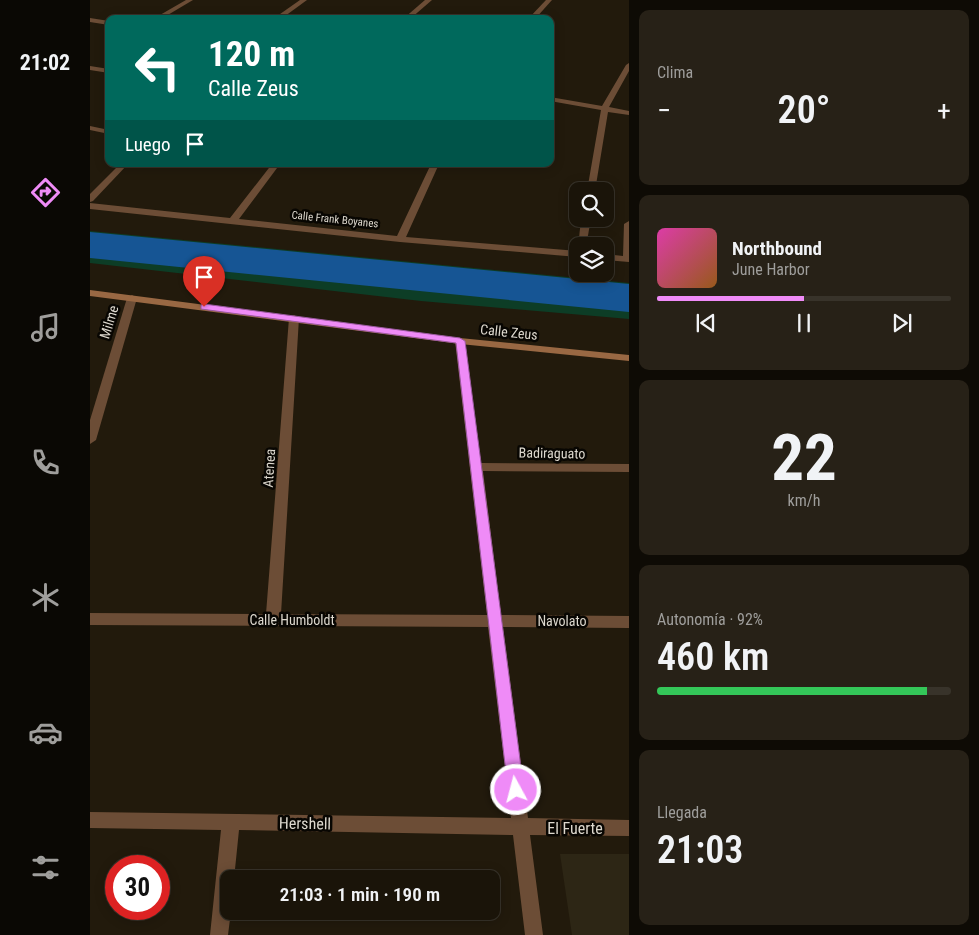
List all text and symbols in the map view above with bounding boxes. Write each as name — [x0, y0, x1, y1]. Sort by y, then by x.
text: 120 m — [208, 34, 295, 75]
icon: left — [125, 35, 190, 100]
text: 21:02 — [20, 50, 70, 75]
text: Clima — [657, 63, 693, 82]
text: Calle Zeus — [208, 76, 299, 101]
text: 20° — [778, 88, 830, 132]
text: − — [657, 94, 671, 127]
text: + — [937, 94, 951, 127]
icon: arrive — [181, 130, 209, 158]
text: Luego — [125, 133, 171, 156]
icon: directions — [28, 175, 63, 210]
map controls — [569, 182, 614, 282]
button: search — [569, 182, 614, 227]
street label: Calle Frank Boyanes — [291, 208, 379, 231]
button: layers — [569, 237, 614, 282]
text: Northbound — [732, 237, 822, 260]
pin — [183, 256, 225, 307]
text: June Harbor — [732, 260, 810, 279]
icon: arrive — [190, 263, 218, 291]
street label: Milme — [96, 303, 122, 341]
icon: previous — [692, 309, 720, 337]
icon: pause — [790, 309, 818, 337]
icon: next — [888, 309, 916, 337]
icon: music — [28, 310, 63, 345]
street label: Calle Zeus — [479, 321, 539, 343]
text: 22 — [771, 420, 837, 496]
street label: Badiraguato — [519, 444, 585, 462]
icon: phone — [28, 445, 63, 480]
street label: Atenea — [260, 448, 278, 488]
text: km/h — [788, 491, 820, 510]
icon: climate — [28, 580, 63, 615]
text: Autonomía · 92% — [657, 610, 763, 629]
street label: Calle Humboldt — [249, 612, 335, 628]
street label: Navolato — [537, 613, 587, 629]
text: 460 km — [657, 635, 769, 679]
icon: car — [28, 715, 63, 750]
position arrow — [489, 763, 541, 815]
text: Llegada — [657, 803, 707, 822]
street label: Hershell — [279, 814, 331, 833]
street label: El Fuerte — [547, 819, 603, 838]
text: 21:03 — [657, 828, 743, 872]
icon: filters — [28, 850, 63, 885]
speed limit sign: 30 — [105, 855, 170, 920]
text: 21:03 · 1 min · 190 m — [280, 883, 440, 906]

